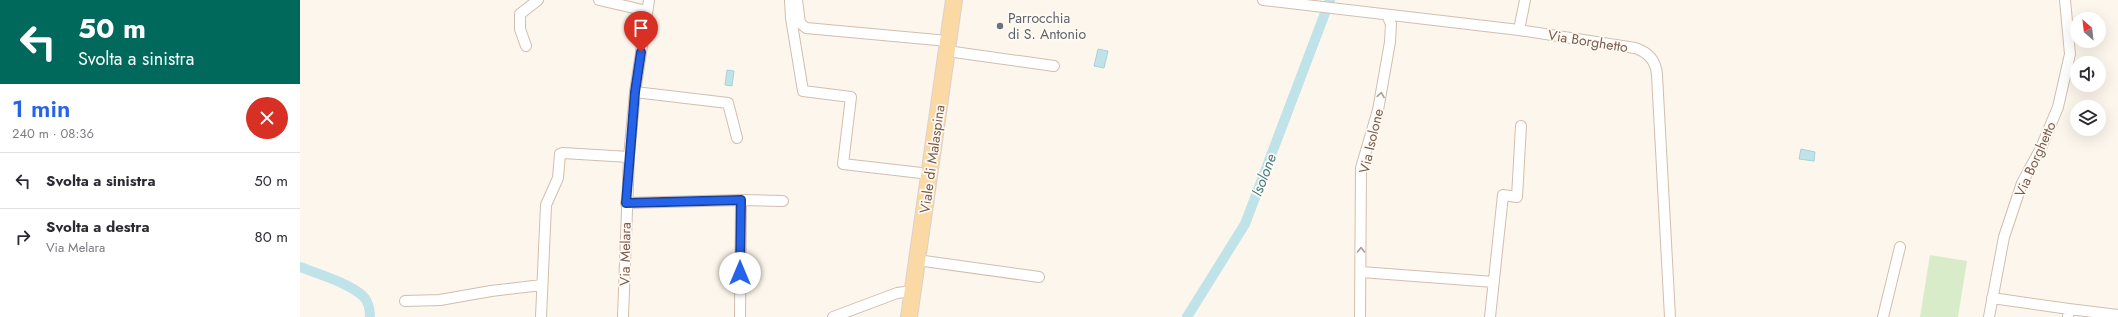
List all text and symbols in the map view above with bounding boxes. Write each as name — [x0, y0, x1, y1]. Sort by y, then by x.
text: 50 m — [78, 8, 146, 49]
place label: Parrocchia di S. Antonio — [1008, 8, 1086, 44]
pin — [624, 11, 658, 52]
north arrow — [2070, 12, 2106, 48]
map controls — [2070, 12, 2106, 136]
icon: left — [12, 16, 64, 68]
icon: arrive — [630, 17, 652, 39]
marker: Parrocchia di S. Antonio — [995, 21, 1005, 31]
street label: Via Borghetto — [1547, 25, 1630, 57]
text: Svolta a sinistra — [78, 46, 194, 72]
button: sound — [2070, 56, 2106, 92]
text: 1 min — [12, 91, 70, 126]
one-way arrow — [1376, 92, 1385, 98]
button: close — [246, 97, 288, 139]
button: layers — [2070, 100, 2106, 136]
street label: Viale di Malaspina — [914, 103, 950, 215]
street label: Via Isolone — [1354, 107, 1388, 175]
street label: Via Borghetto — [2009, 118, 2061, 200]
text: 240 m · 08:36 — [12, 124, 94, 143]
water label: Isolone — [1246, 150, 1282, 199]
icon: left — [12, 170, 34, 192]
text: Svolta a sinistra — [46, 170, 156, 192]
text: 50 m — [254, 170, 288, 192]
text: Svolta a destra — [46, 216, 150, 238]
street label: Via Melara — [614, 222, 636, 286]
icon: right — [12, 226, 34, 248]
text: 80 m — [255, 226, 288, 248]
text: Via Melara — [46, 238, 105, 257]
one-way arrow — [1357, 247, 1365, 253]
position arrow — [719, 252, 761, 294]

